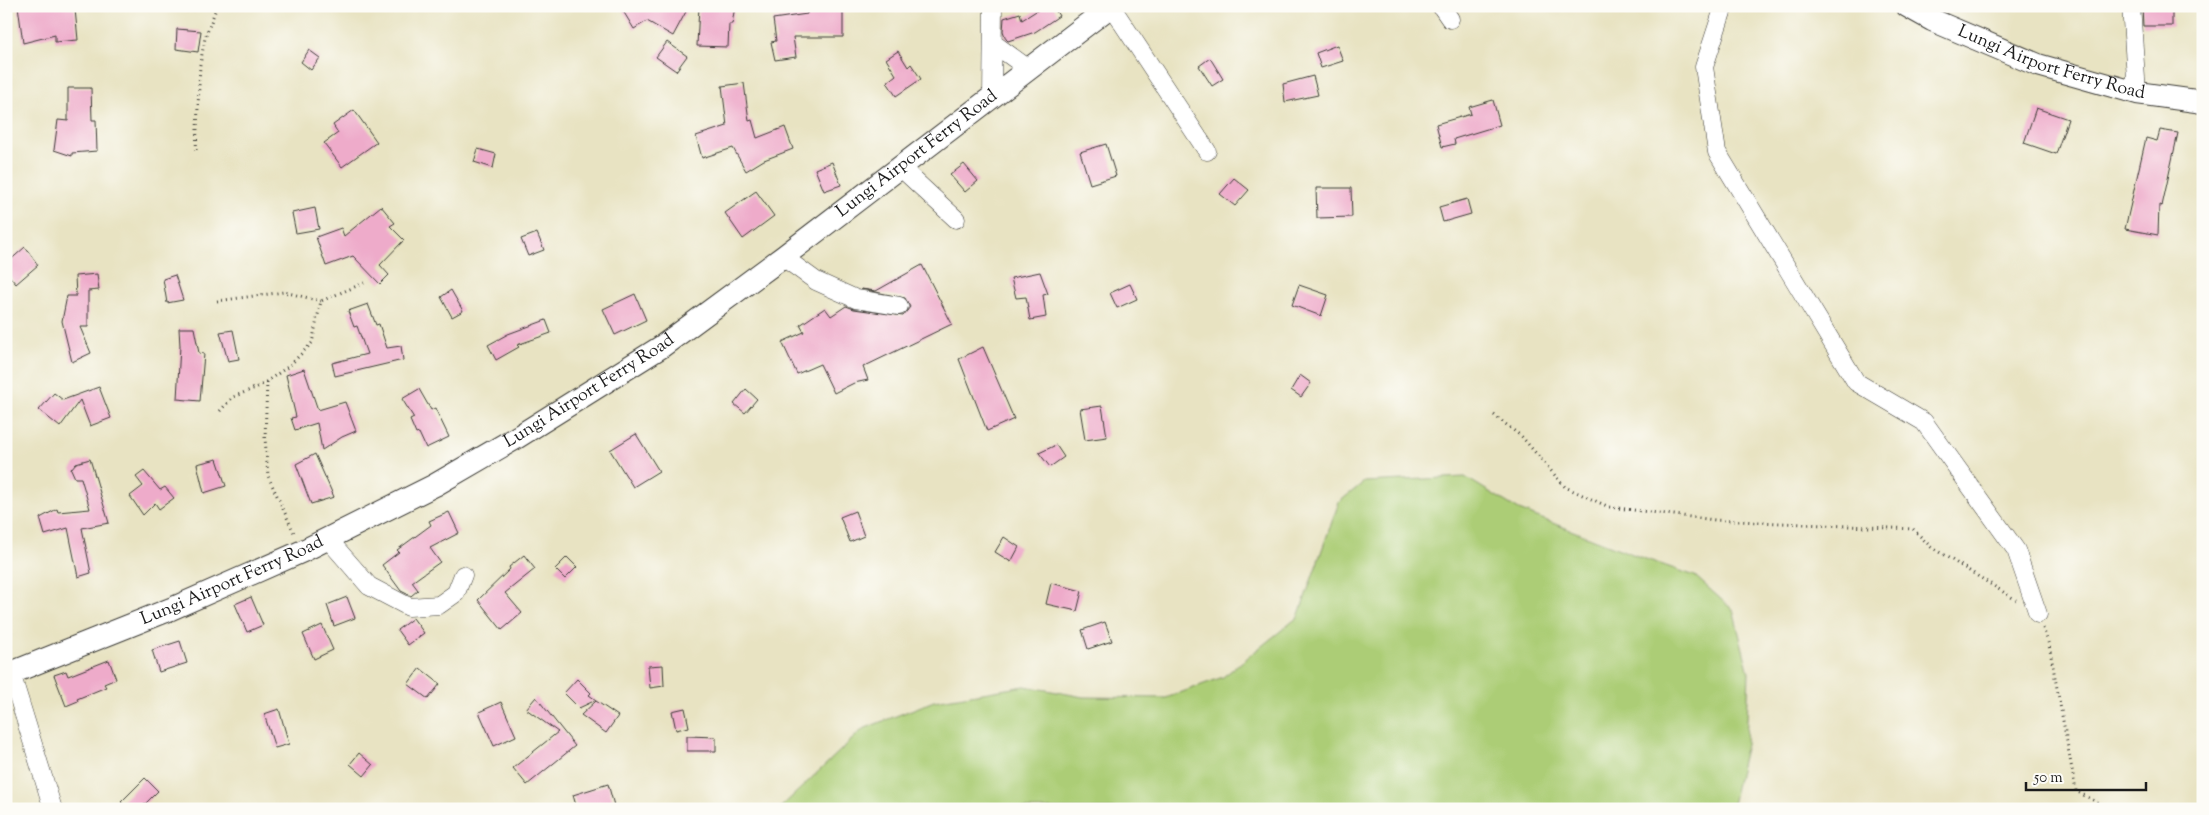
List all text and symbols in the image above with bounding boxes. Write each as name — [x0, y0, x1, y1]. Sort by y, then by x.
street label: Lungi Airport Ferry Road — [1953, 19, 2147, 107]
street label: Lungi Airport Ferry Road — [831, 84, 1004, 225]
street label: Lungi Airport Ferry Road — [499, 328, 680, 455]
street label: Lungi Airport Ferry Road — [137, 530, 328, 633]
scale bar — [2026, 760, 2146, 792]
text: 50 m — [2033, 768, 2063, 789]

